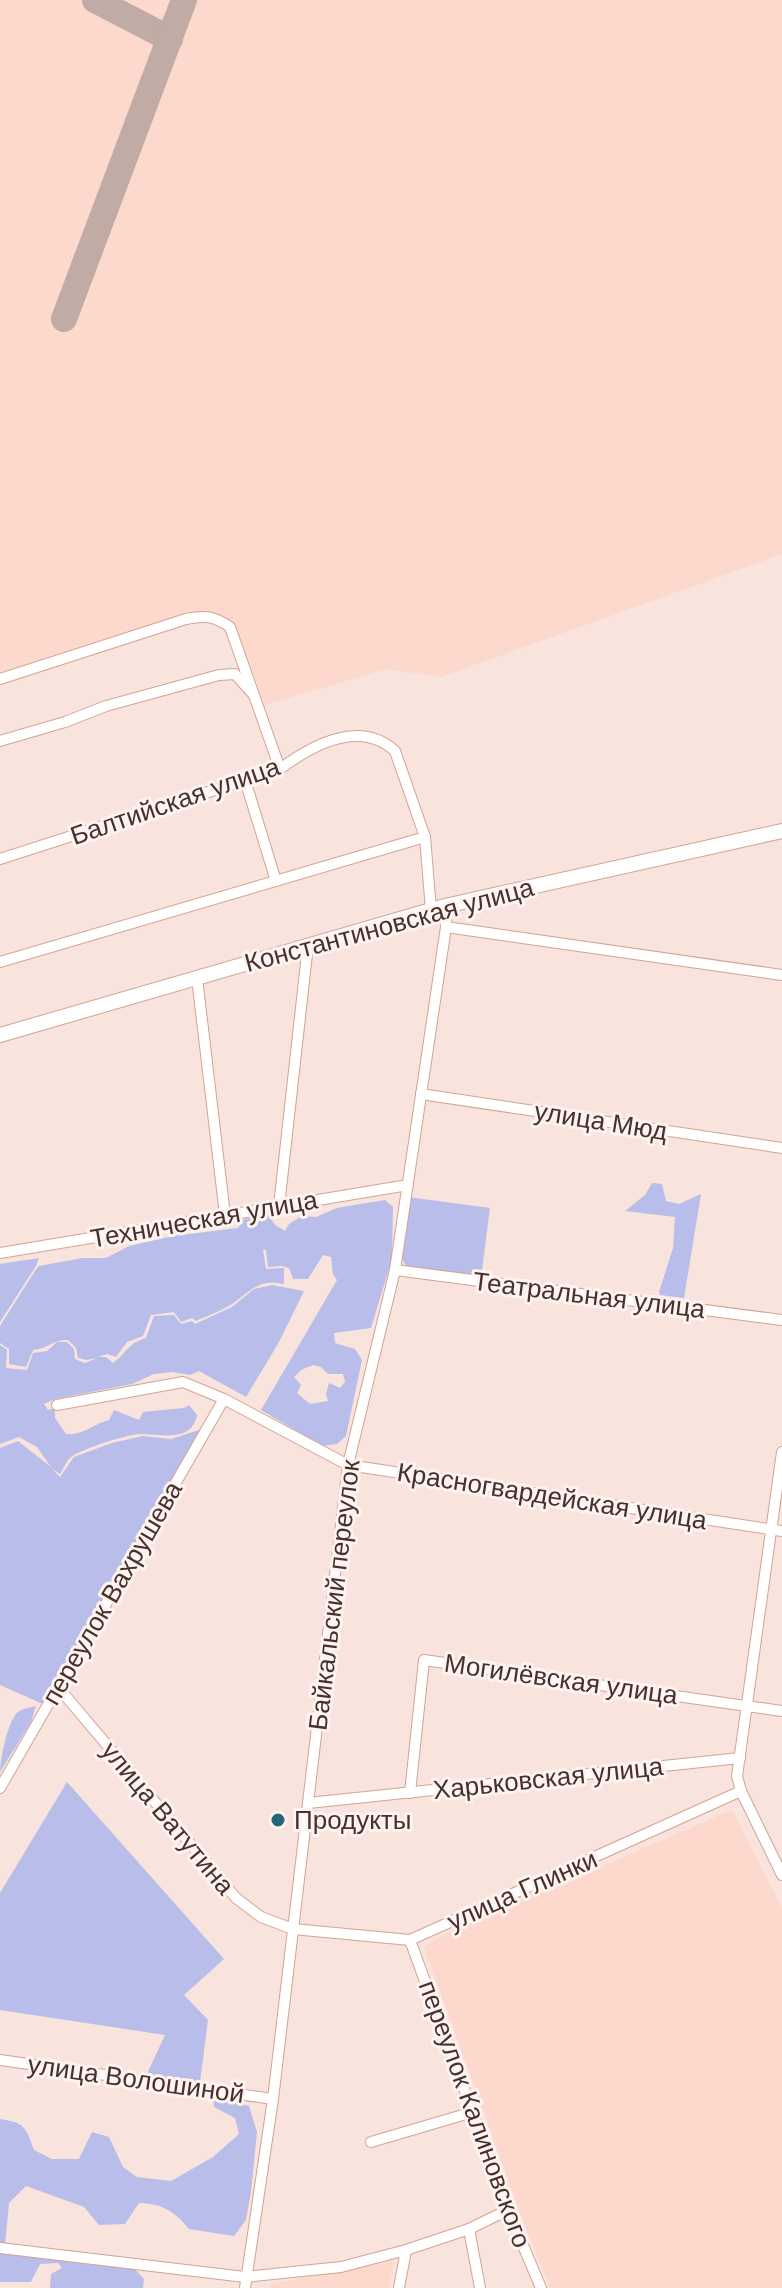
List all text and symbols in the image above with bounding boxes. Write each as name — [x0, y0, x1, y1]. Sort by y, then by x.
street label: Балтийская улица — [66, 749, 285, 853]
street label: Константиновская улица — [241, 870, 538, 980]
street label: улица Мюд — [532, 1094, 670, 1148]
street label: Техническая улица — [88, 1182, 321, 1256]
street label: Театральная улица — [471, 1264, 708, 1326]
street label: Красногвардейская улица — [395, 1455, 710, 1537]
street label: Байкальский переулок — [301, 1457, 368, 1732]
street label: переулок Вахрушева — [34, 1474, 190, 1711]
street label: Могилёвская улица — [442, 1646, 680, 1712]
street label: улица Ватутина — [94, 1734, 242, 1902]
street label: Харьковская улица — [431, 1749, 665, 1807]
place label: Продукты — [294, 1803, 411, 1837]
marker: Продукты — [269, 1811, 287, 1829]
street label: улица Глинки — [442, 1842, 602, 1938]
street label: переулок Калиновского — [411, 1976, 539, 2252]
street label: улица Волошиной — [26, 2047, 246, 2111]

